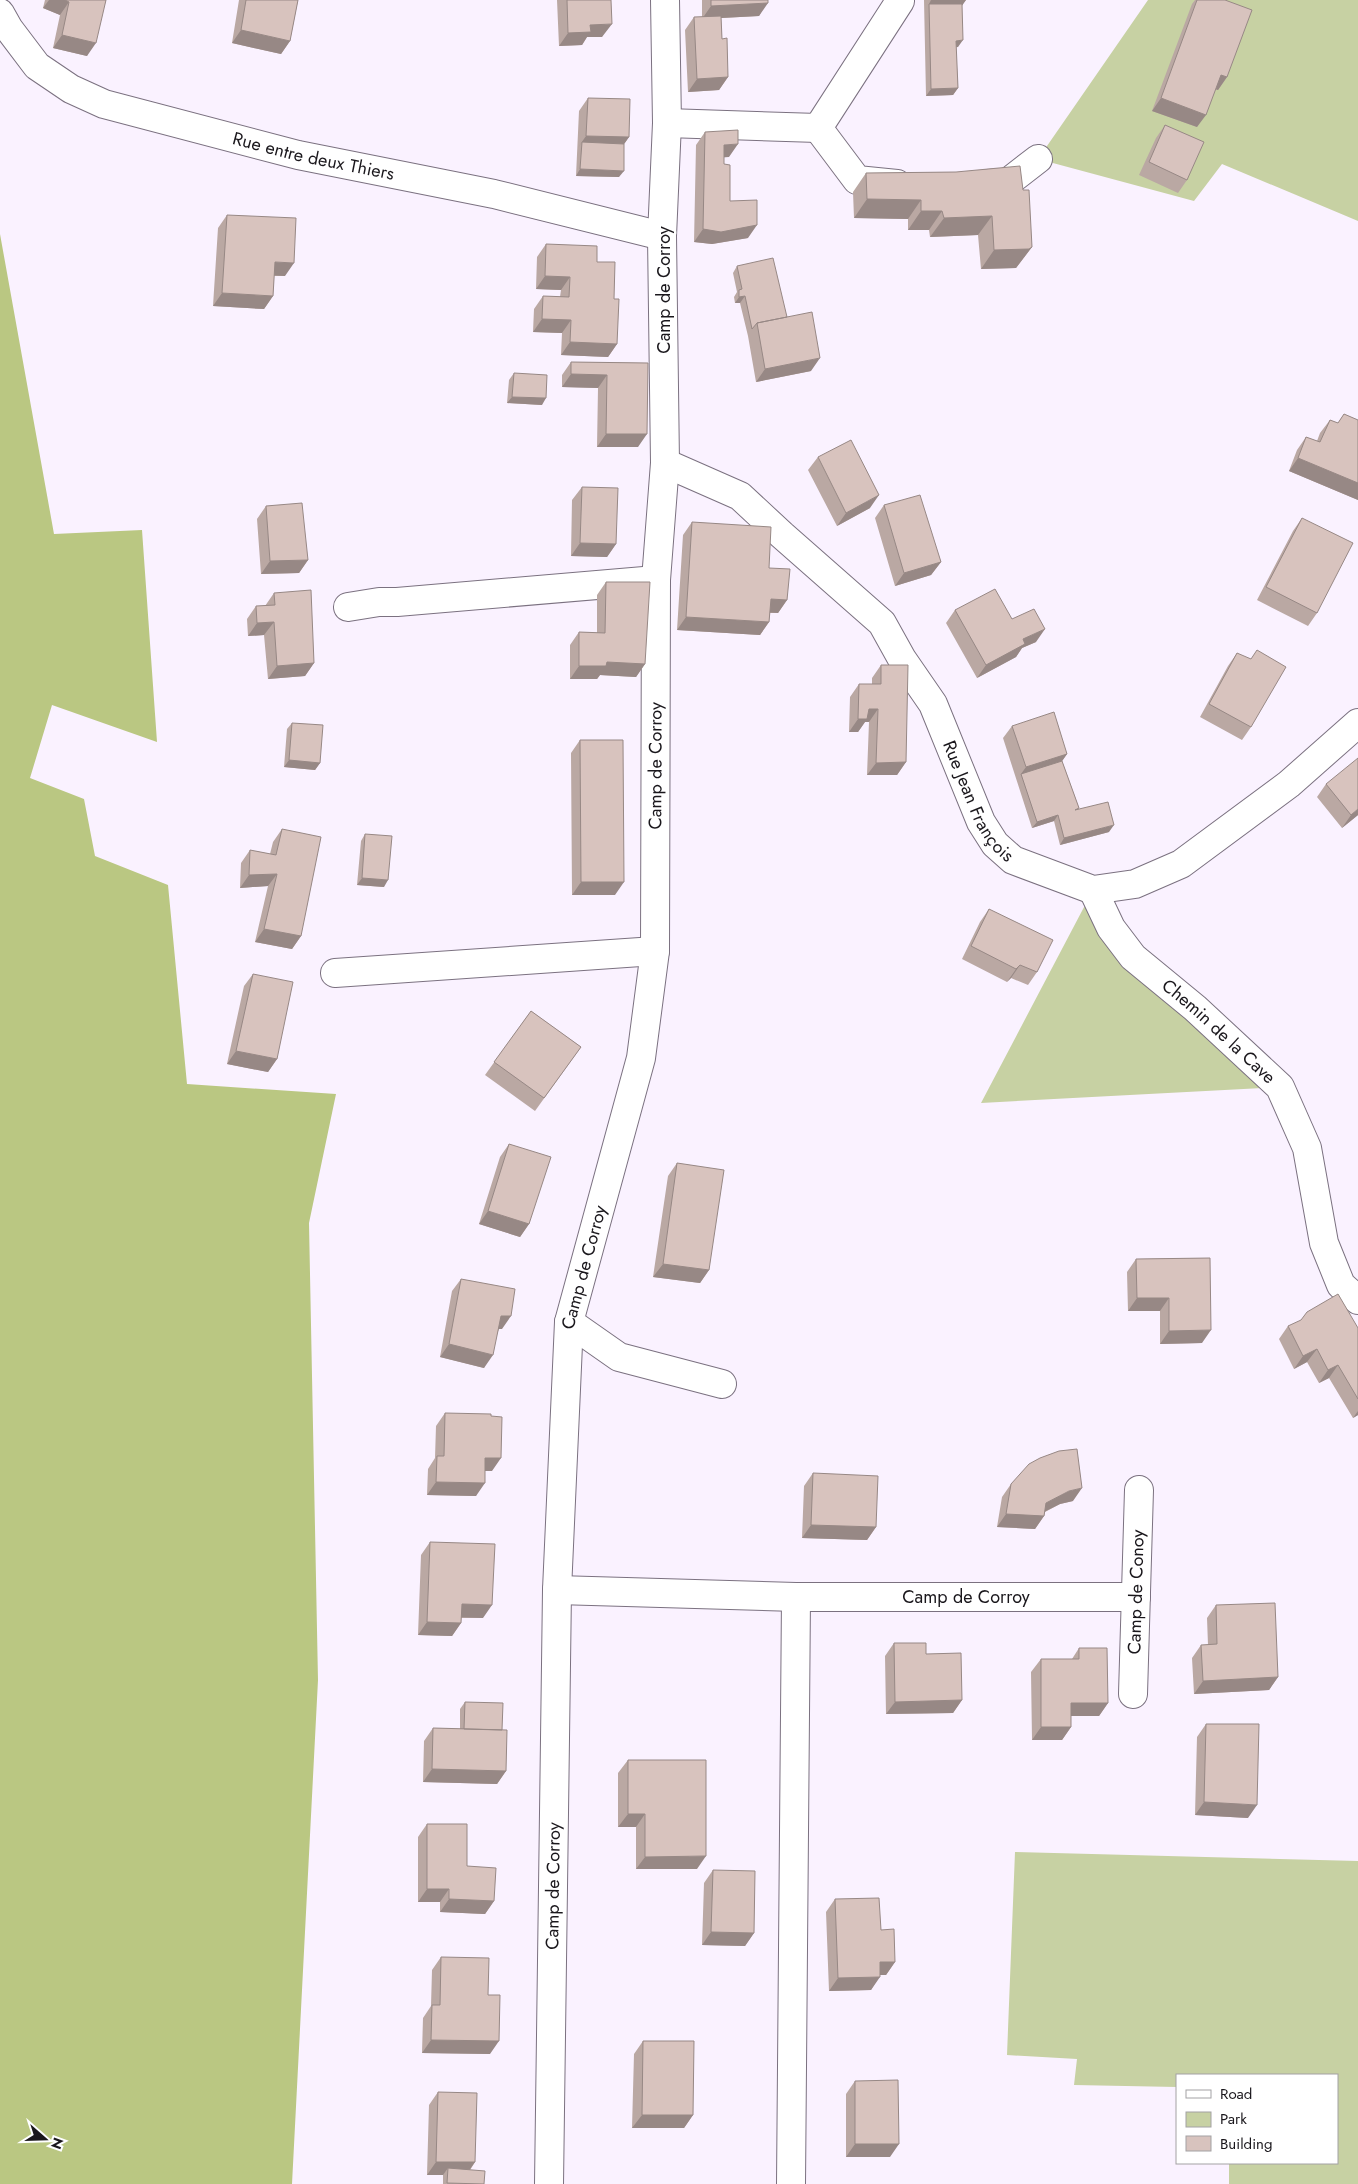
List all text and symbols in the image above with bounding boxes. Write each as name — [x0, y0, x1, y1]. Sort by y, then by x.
street label: Rue entre deux Thiers — [230, 125, 397, 187]
street label: Camp de Corroy — [651, 226, 677, 354]
street label: Camp de Corroy — [642, 702, 669, 830]
street label: Rue Jean François — [936, 736, 1020, 868]
street label: Chemin de la Cave — [1156, 973, 1282, 1090]
street label: Camp de Corroy — [556, 1202, 613, 1330]
street label: Camp de Conoy — [1121, 1529, 1151, 1655]
street label: Camp de Corroy — [902, 1584, 1030, 1610]
street label: Camp de Corroy — [539, 1822, 567, 1950]
legend — [1176, 2074, 1338, 2164]
text: Road — [1220, 2083, 1252, 2105]
text: Park — [1220, 2108, 1247, 2130]
north arrow — [20, 2114, 70, 2164]
text: Building — [1220, 2133, 1272, 2155]
text: N — [46, 2135, 69, 2152]

